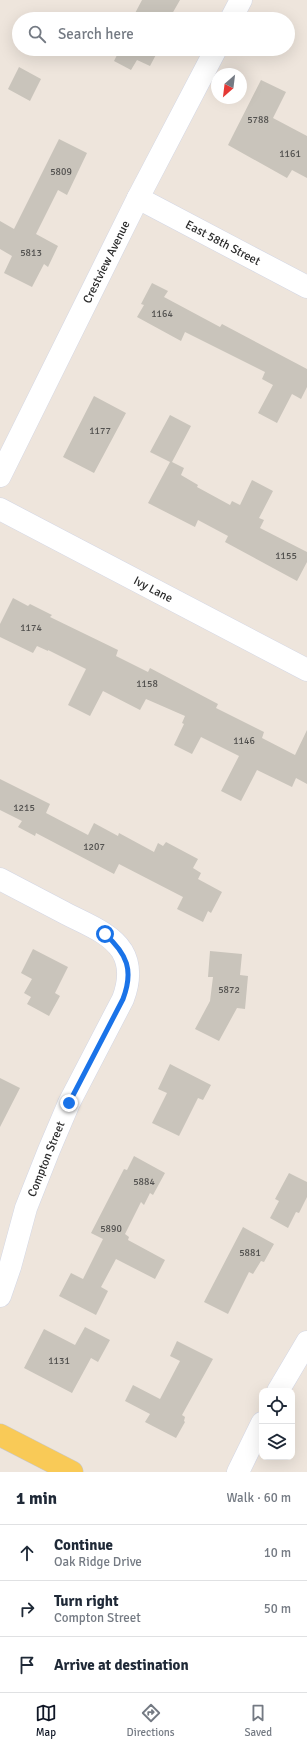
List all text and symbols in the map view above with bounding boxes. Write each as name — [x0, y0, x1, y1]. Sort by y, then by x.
search box — [12, 12, 295, 56]
icon: search — [26, 23, 48, 45]
text: Search here — [58, 25, 134, 43]
north arrow — [211, 68, 247, 104]
house number: 5788 — [247, 114, 269, 126]
house number: 1161 — [279, 148, 301, 160]
house number: 5809 — [50, 166, 72, 178]
street label: East 58th Street — [183, 217, 263, 269]
street label: Crestview Avenue — [80, 218, 134, 306]
house number: 5813 — [20, 247, 42, 259]
house number: 1164 — [151, 308, 173, 320]
house number: 1177 — [89, 425, 111, 437]
house number: 1155 — [275, 550, 297, 562]
street label: Ivy Lane — [131, 573, 175, 606]
house number: 1174 — [20, 622, 42, 634]
house number: 1158 — [136, 678, 158, 690]
house number: 1146 — [233, 735, 255, 747]
house number: 1215 — [13, 802, 35, 814]
house number: 1207 — [83, 841, 105, 853]
route start — [96, 925, 114, 943]
house number: 5872 — [218, 984, 240, 996]
route end — [60, 1094, 78, 1112]
street label: Compton Street — [25, 1119, 68, 1199]
house number: 5884 — [133, 1176, 155, 1188]
house number: 5890 — [100, 1223, 122, 1235]
house number: 5881 — [239, 1247, 261, 1259]
house number: 1131 — [48, 1355, 70, 1367]
map controls — [259, 1388, 295, 1460]
button: locate — [259, 1388, 295, 1424]
button: layers — [259, 1424, 295, 1460]
text: 1 min — [16, 1488, 57, 1509]
text: Walk · 60 m — [227, 1490, 291, 1506]
text: Continue — [54, 1536, 113, 1554]
icon: ahead — [16, 1542, 38, 1564]
text: 10 m — [264, 1545, 291, 1561]
text: Oak Ridge Drive — [54, 1554, 142, 1570]
text: Turn right — [54, 1592, 119, 1610]
icon: right — [16, 1598, 38, 1620]
text: 50 m — [264, 1601, 291, 1617]
text: Compton Street — [54, 1610, 141, 1626]
icon: arrive — [16, 1654, 38, 1676]
text: Arrive at destination — [54, 1656, 189, 1674]
tab: Map — [35, 1702, 57, 1739]
tab: Directions — [127, 1702, 175, 1739]
tab: Saved — [244, 1702, 272, 1739]

